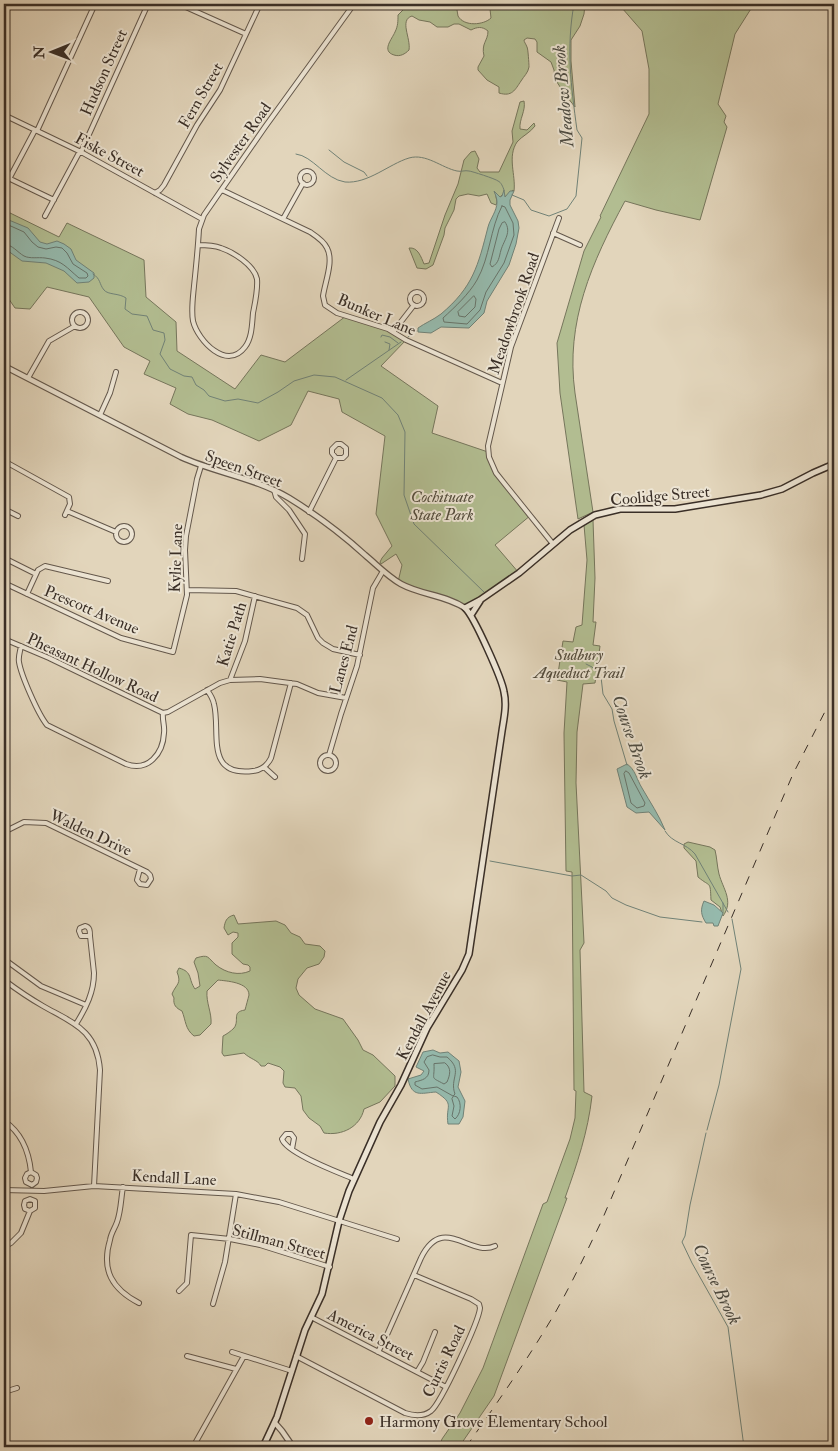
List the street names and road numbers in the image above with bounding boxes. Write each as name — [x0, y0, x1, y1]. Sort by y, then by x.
street label: Hudson Street — [76, 26, 132, 119]
street label: Fern Street — [174, 59, 228, 132]
street label: Sylvester Road — [206, 98, 276, 187]
street label: Fiske Street — [71, 128, 148, 181]
street label: Meadowbrook Road — [484, 250, 544, 377]
street label: Bunker Lane — [334, 289, 419, 341]
street label: Speen Street — [202, 446, 285, 493]
street label: Coolidge Street — [610, 482, 711, 510]
street label: Kylie Lane — [165, 523, 187, 593]
street label: Prescott Avenue — [41, 581, 143, 639]
street label: Katie Path — [213, 599, 251, 669]
street label: Lanes End — [325, 623, 363, 695]
street label: Pheasant Hollow Road — [24, 629, 162, 707]
street label: Walden Drive — [45, 805, 135, 861]
street label: Kendall Avenue — [392, 967, 456, 1064]
street label: Kendall Lane — [131, 1166, 217, 1190]
street label: Stillman Street — [230, 1220, 328, 1264]
street label: America Street — [323, 1304, 417, 1365]
street label: Curtis Road — [418, 1322, 470, 1401]

